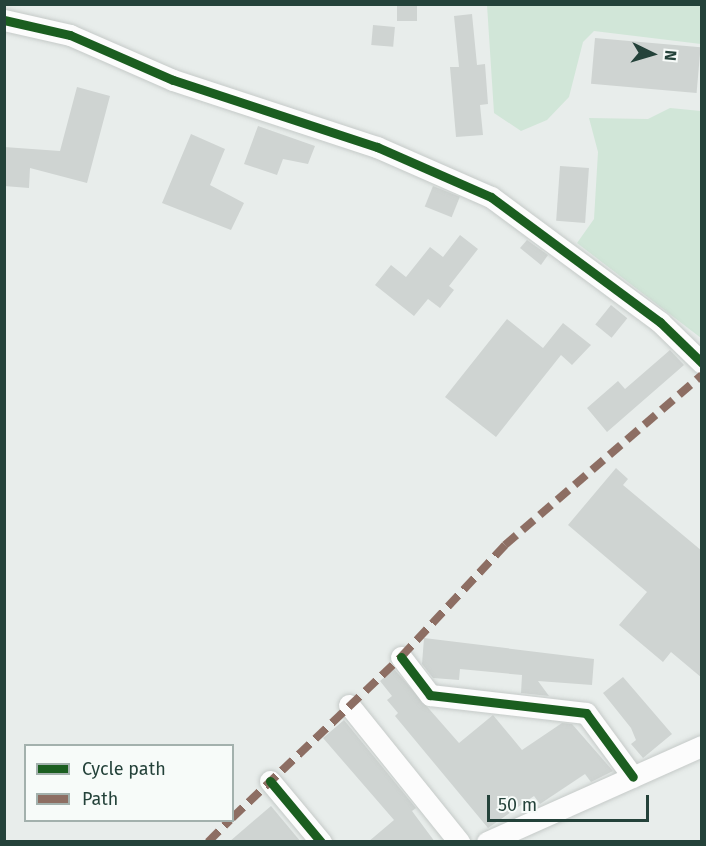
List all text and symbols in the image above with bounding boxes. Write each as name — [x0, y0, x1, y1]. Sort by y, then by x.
north arrow — [622, 24, 682, 84]
text: N — [661, 49, 680, 62]
legend — [24, 744, 234, 822]
text: Cycle path — [82, 758, 166, 780]
scale bar — [490, 783, 652, 821]
text: Path — [82, 788, 118, 810]
text: 50 m — [498, 794, 537, 816]

